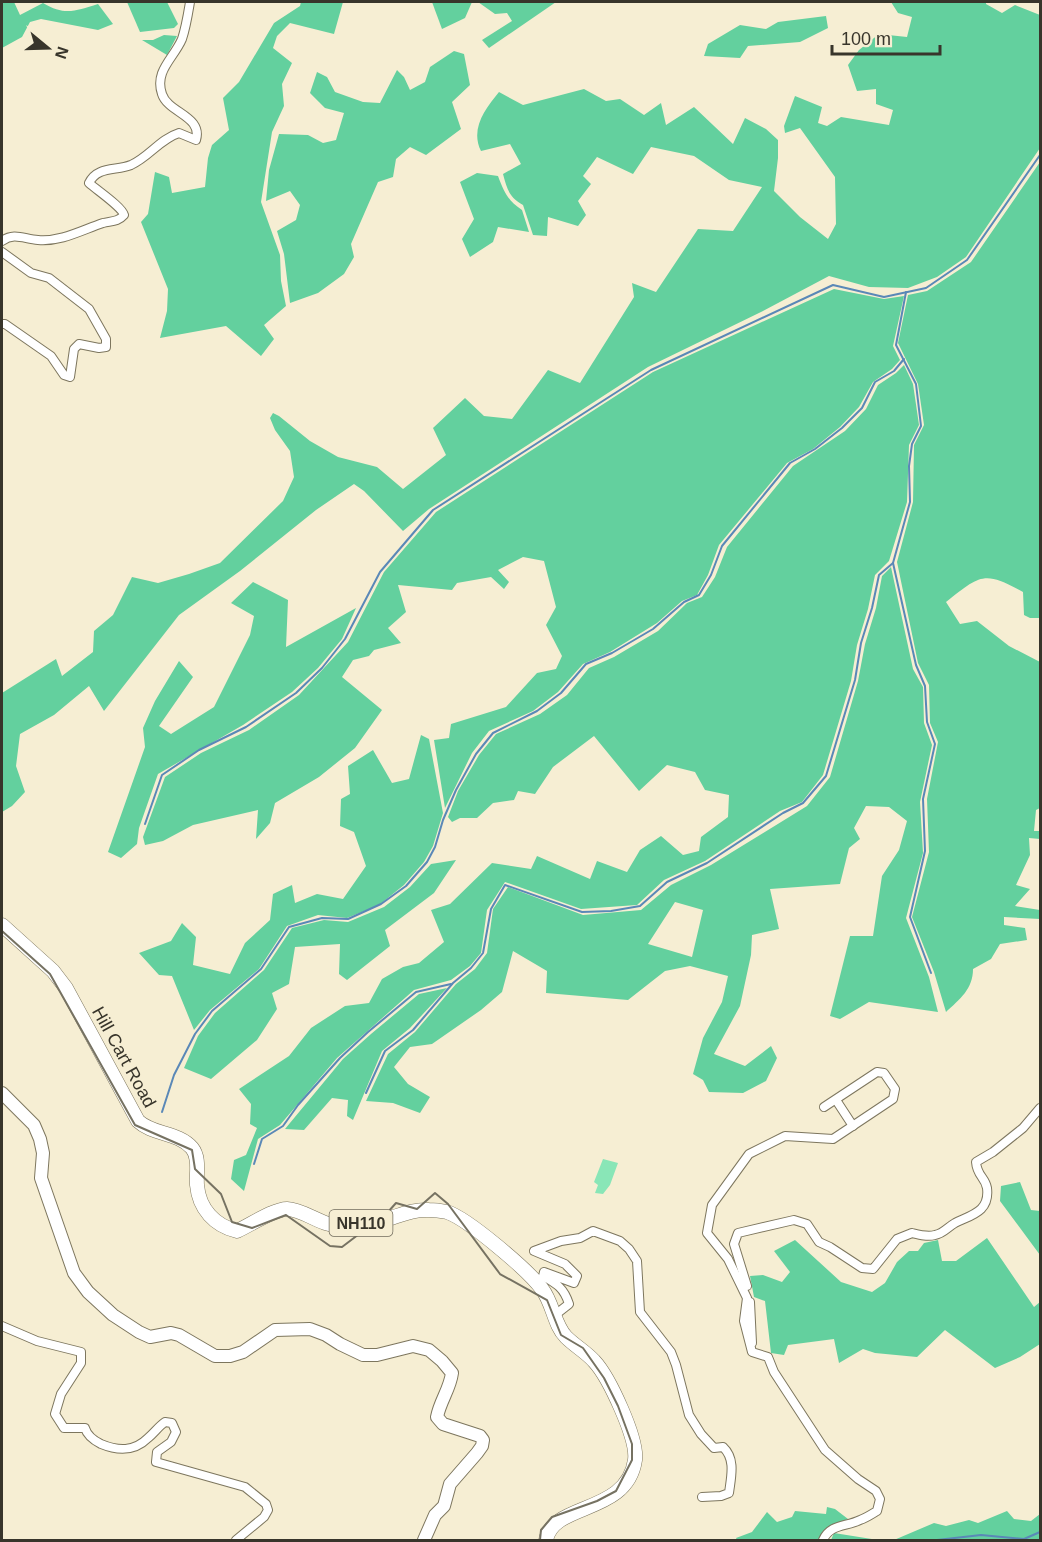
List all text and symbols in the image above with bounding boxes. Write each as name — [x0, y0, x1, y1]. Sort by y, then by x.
north arrow — [18, 18, 78, 78]
scale bar — [832, 18, 940, 56]
text: 100 m — [841, 29, 891, 49]
text: N — [52, 44, 72, 61]
street label: Hill Cart Road — [88, 1003, 160, 1111]
road number: NH110 — [330, 1210, 392, 1236]

